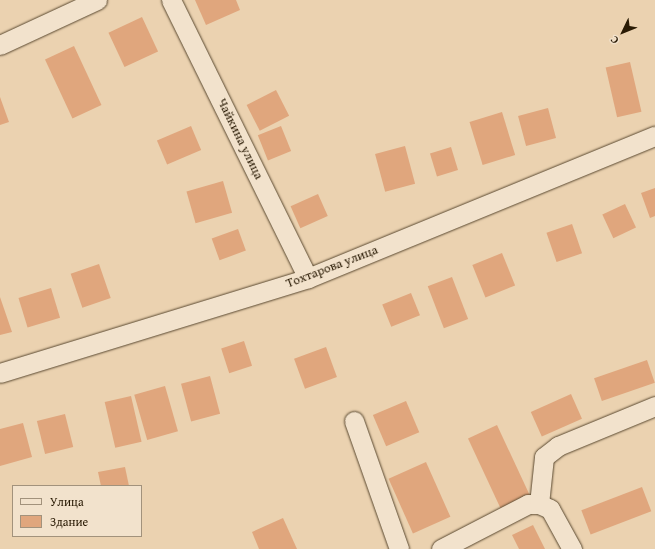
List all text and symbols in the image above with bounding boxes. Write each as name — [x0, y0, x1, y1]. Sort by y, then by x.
north arrow — [603, 12, 643, 52]
text: С — [606, 32, 622, 48]
street label: Чайкина улица — [214, 96, 266, 182]
street label: Тохтарова улица — [284, 242, 380, 292]
legend — [12, 485, 142, 537]
text: Улица — [50, 493, 84, 510]
text: Здание — [50, 513, 88, 530]

